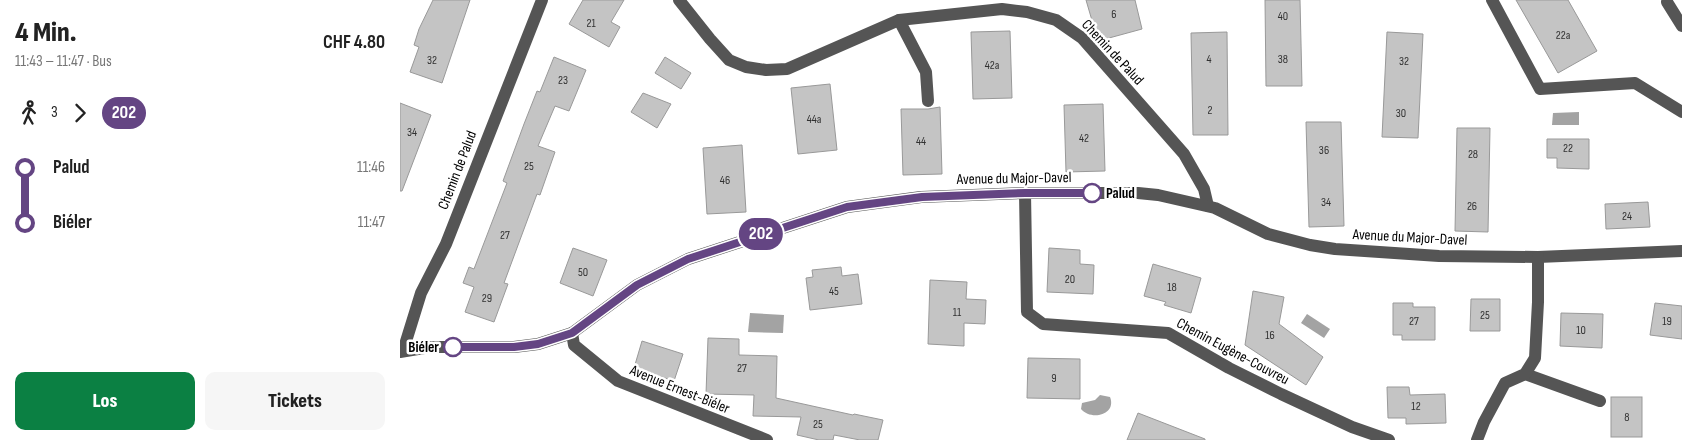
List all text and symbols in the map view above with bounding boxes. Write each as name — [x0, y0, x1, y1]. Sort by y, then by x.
house number: 6 — [1111, 7, 1117, 22]
house number: 40 — [1278, 9, 1288, 24]
text: 4 Min. — [15, 16, 77, 49]
house number: 21 — [586, 16, 596, 31]
street label: Chemin de Palud — [1077, 16, 1148, 89]
house number: 22a — [1556, 28, 1571, 43]
text: CHF 4.80 — [323, 31, 385, 54]
text: 11:43 – 11:47 · Bus — [15, 52, 112, 71]
house number: 4 — [1206, 52, 1212, 67]
house number: 38 — [1278, 52, 1288, 67]
house number: 32 — [427, 53, 437, 68]
house number: 32 — [1399, 54, 1409, 69]
house number: 42a — [985, 58, 1000, 73]
house number: 23 — [558, 73, 568, 88]
icon: walk — [15, 99, 43, 127]
icon: forward — [66, 99, 94, 127]
text: 202 — [112, 102, 136, 123]
text: 3 — [51, 103, 58, 122]
house number: 2 — [1208, 103, 1213, 118]
house number: 30 — [1396, 106, 1406, 121]
house number: 44a — [807, 112, 822, 127]
house number: 34 — [407, 125, 417, 140]
street label: Chemin de Palud — [434, 128, 481, 212]
house number: 42 — [1079, 131, 1089, 146]
house number: 44 — [916, 134, 926, 149]
house number: 22 — [1563, 141, 1573, 156]
house number: 36 — [1319, 143, 1329, 158]
house number: 28 — [1468, 147, 1478, 162]
text: Palud — [53, 156, 90, 179]
text: 11:46 — [357, 158, 385, 177]
house number: 25 — [524, 159, 534, 174]
street label: Avenue du Major-Davel — [955, 168, 1072, 189]
house number: 46 — [720, 173, 730, 188]
marker: Palud — [1082, 183, 1102, 203]
place label: Palud — [1106, 184, 1135, 203]
house number: 34 — [1321, 195, 1331, 210]
house number: 26 — [1467, 199, 1477, 214]
house number: 24 — [1622, 209, 1632, 224]
text: Biéler — [53, 211, 92, 234]
text: 11:47 — [358, 213, 385, 232]
line badge: 202 — [732, 218, 790, 250]
text: 202 — [749, 223, 773, 244]
street label: Avenue du Major-Davel — [1351, 225, 1468, 250]
house number: 27 — [500, 228, 510, 243]
house number: 50 — [578, 265, 588, 280]
house number: 20 — [1065, 272, 1075, 287]
house number: 18 — [1167, 280, 1177, 295]
house number: 45 — [829, 284, 839, 299]
house number: 29 — [482, 291, 492, 306]
house number: 11 — [953, 305, 962, 320]
house number: 25 — [1480, 308, 1490, 323]
street label: Chemin Eugène-Couvreu — [1173, 314, 1292, 389]
house number: 27 — [1409, 314, 1419, 329]
house number: 19 — [1662, 314, 1672, 329]
house number: 10 — [1576, 323, 1586, 338]
house number: 16 — [1265, 328, 1275, 343]
marker: Biéler — [443, 337, 463, 357]
place label: Biéler — [408, 338, 439, 357]
street label: Avenue Ernest-Biéler — [626, 360, 733, 418]
house number: 27 — [737, 361, 747, 376]
house number: 9 — [1051, 371, 1057, 386]
button: Los — [15, 372, 195, 430]
button: Tickets — [205, 372, 385, 430]
house number: 12 — [1411, 399, 1421, 414]
house number: 8 — [1624, 410, 1630, 425]
house number: 25 — [813, 417, 823, 432]

